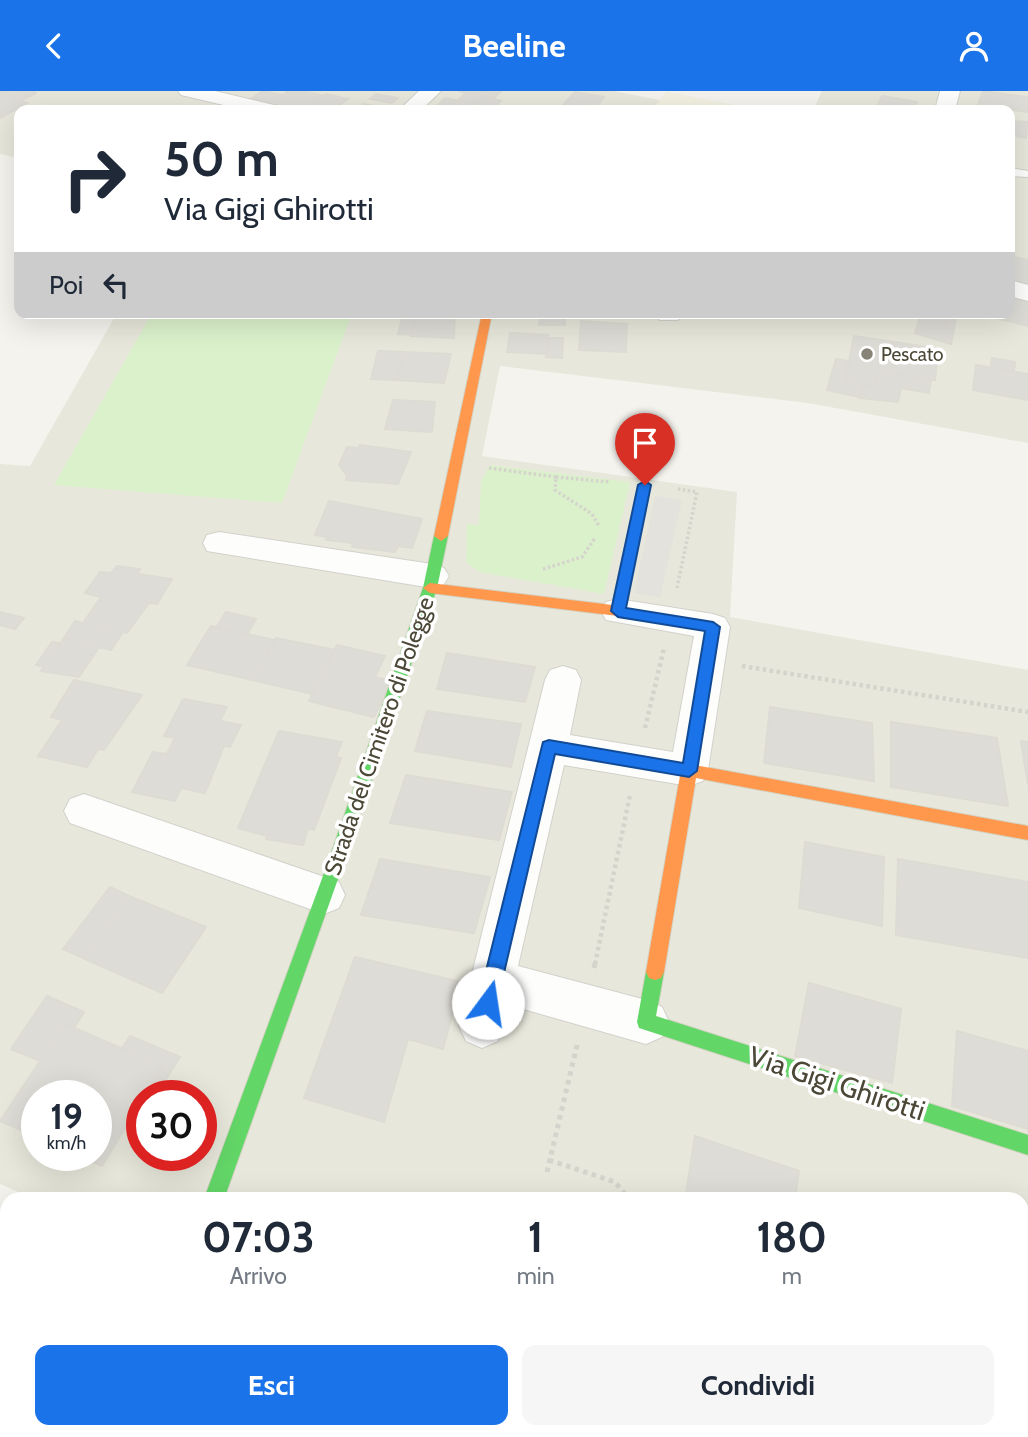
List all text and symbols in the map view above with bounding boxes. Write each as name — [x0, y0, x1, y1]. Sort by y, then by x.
text: Beeline — [462, 26, 566, 65]
icon: back — [35, 27, 73, 65]
icon: person — [955, 27, 993, 65]
text: 50 m — [164, 129, 279, 188]
icon: right — [49, 133, 140, 224]
text: Via Gigi Ghirotti — [164, 189, 374, 228]
icon: left — [97, 266, 135, 304]
text: Poi — [49, 269, 83, 301]
place label: Pescato — [881, 343, 944, 366]
marker: Pescato — [859, 346, 875, 362]
pin — [615, 413, 675, 485]
icon: arrive — [626, 424, 664, 462]
street label: Strada del Cimitero di Polegge — [318, 593, 440, 879]
position arrow — [451, 966, 525, 1040]
street label: Via Gigi Ghirotti — [744, 1038, 930, 1128]
speed limit sign: 30 — [126, 1080, 217, 1171]
text: 19 — [50, 1095, 83, 1138]
text: km/h — [47, 1132, 86, 1154]
text: 07:03 — [202, 1211, 315, 1263]
text: 1 — [528, 1211, 543, 1263]
text: 180 — [757, 1211, 827, 1263]
text: Arrivo — [230, 1262, 287, 1290]
text: min — [517, 1262, 555, 1290]
text: m — [782, 1262, 802, 1290]
button: Esci — [35, 1345, 508, 1425]
button: Condividi — [522, 1345, 994, 1425]

